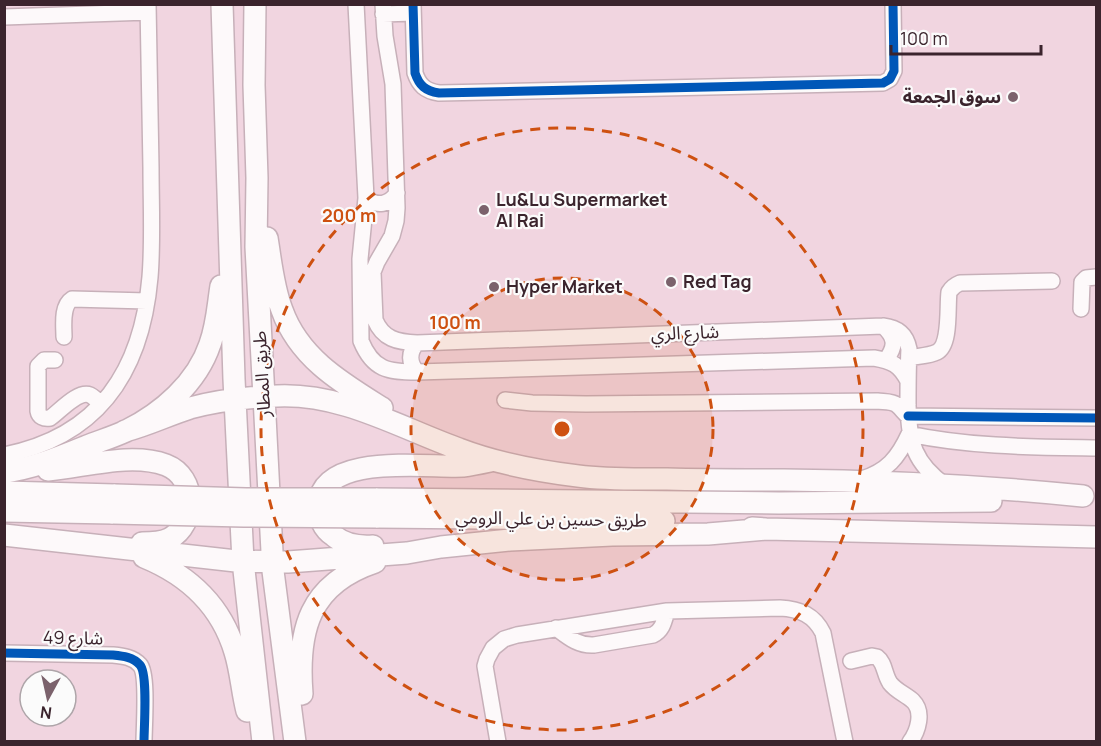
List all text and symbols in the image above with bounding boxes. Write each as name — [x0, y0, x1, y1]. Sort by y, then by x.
scale bar — [891, 18, 1041, 56]
text: 100 m — [900, 26, 948, 50]
place label: سوق الجمعة — [903, 84, 1001, 108]
marker: سوق الجمعة — [1006, 90, 1020, 104]
place label: Lu&Lu Supermarket Al Rai — [496, 187, 667, 232]
text: 200 m — [322, 203, 376, 227]
marker: Lu&Lu Supermarket Al Rai — [477, 203, 491, 217]
place label: Red Tag — [683, 269, 752, 293]
place label: Hyper Market — [506, 274, 623, 298]
marker: Red Tag — [664, 275, 678, 289]
marker: Hyper Market — [487, 280, 501, 294]
text: 100 m — [429, 310, 481, 334]
street label: شارع الري — [650, 319, 720, 348]
street label: طريق المطار — [247, 330, 275, 419]
centre of rings — [552, 419, 572, 439]
street label: طريق حسين بن علي الرومي — [455, 504, 647, 534]
street label: شارع 49 — [43, 624, 103, 653]
north arrow — [18, 668, 78, 728]
text: N — [39, 701, 53, 725]

